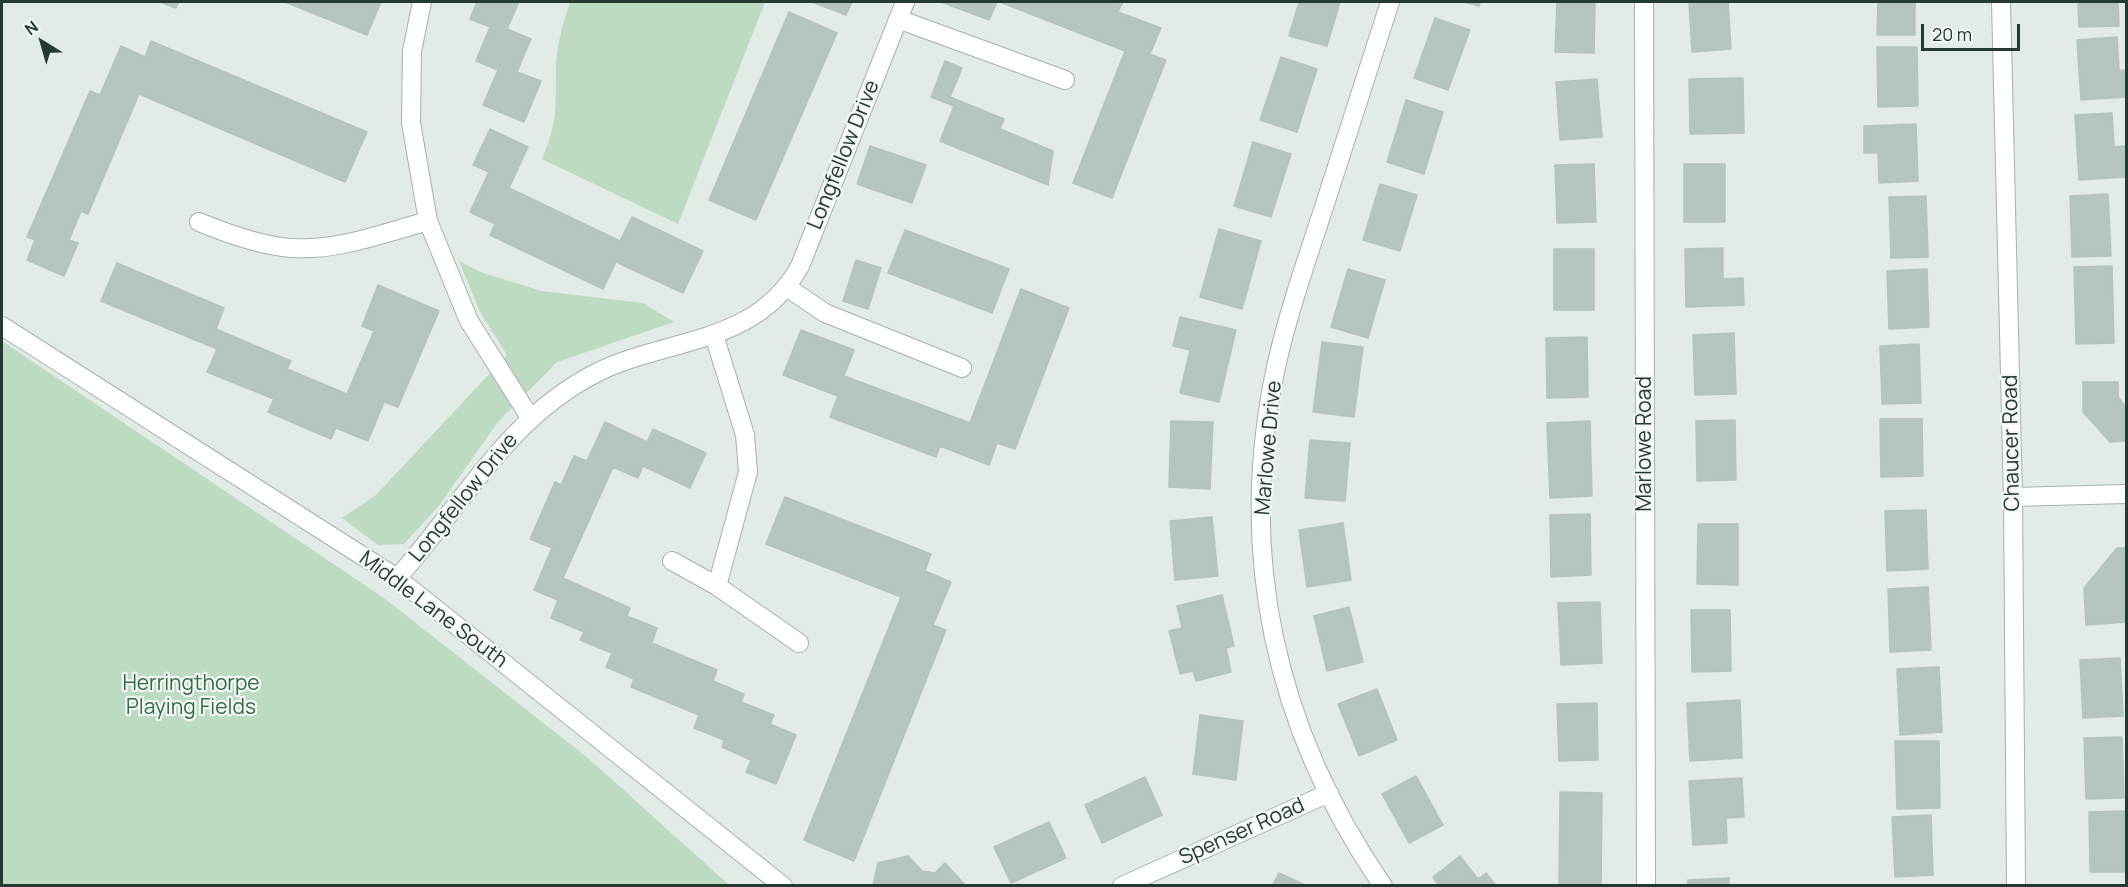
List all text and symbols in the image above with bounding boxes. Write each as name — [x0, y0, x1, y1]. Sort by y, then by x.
north arrow — [12, 12, 72, 72]
scale bar — [1924, 12, 2023, 50]
text: N — [20, 15, 42, 40]
text: 20 m — [1932, 22, 1972, 46]
street label: Longfellow Drive — [803, 77, 885, 233]
street label: Chaucer Road — [1998, 374, 2026, 512]
street label: Marlowe Road — [1632, 376, 1658, 512]
street label: Marlowe Drive — [1251, 380, 1287, 516]
street label: Longfellow Drive — [404, 428, 524, 568]
street label: Middle Lane South — [354, 546, 512, 674]
park label: Herringthorpe Playing Fields — [122, 671, 260, 721]
street label: Spenser Road — [1175, 793, 1309, 871]

